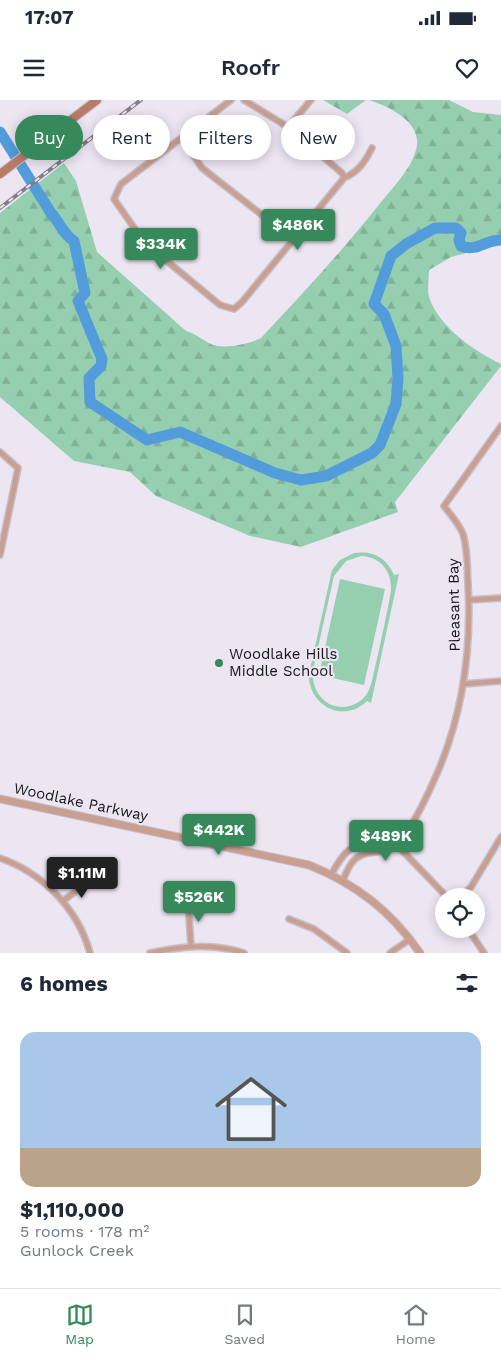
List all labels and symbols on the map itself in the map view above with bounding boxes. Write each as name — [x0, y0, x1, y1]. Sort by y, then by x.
pin: $486K — [263, 208, 333, 251]
pin: $334K — [126, 228, 196, 270]
street label: Pleasant Bay — [444, 558, 464, 652]
place label: Woodlake Hills Middle School — [229, 645, 338, 680]
marker: Woodlake Hills Middle School — [213, 657, 225, 669]
street label: Woodlake Parkway — [12, 779, 150, 825]
pin: $442K — [184, 814, 254, 856]
pin: $489K — [351, 820, 421, 862]
pin: $1.11M — [41, 856, 123, 899]
pin: $526K — [164, 880, 234, 923]

